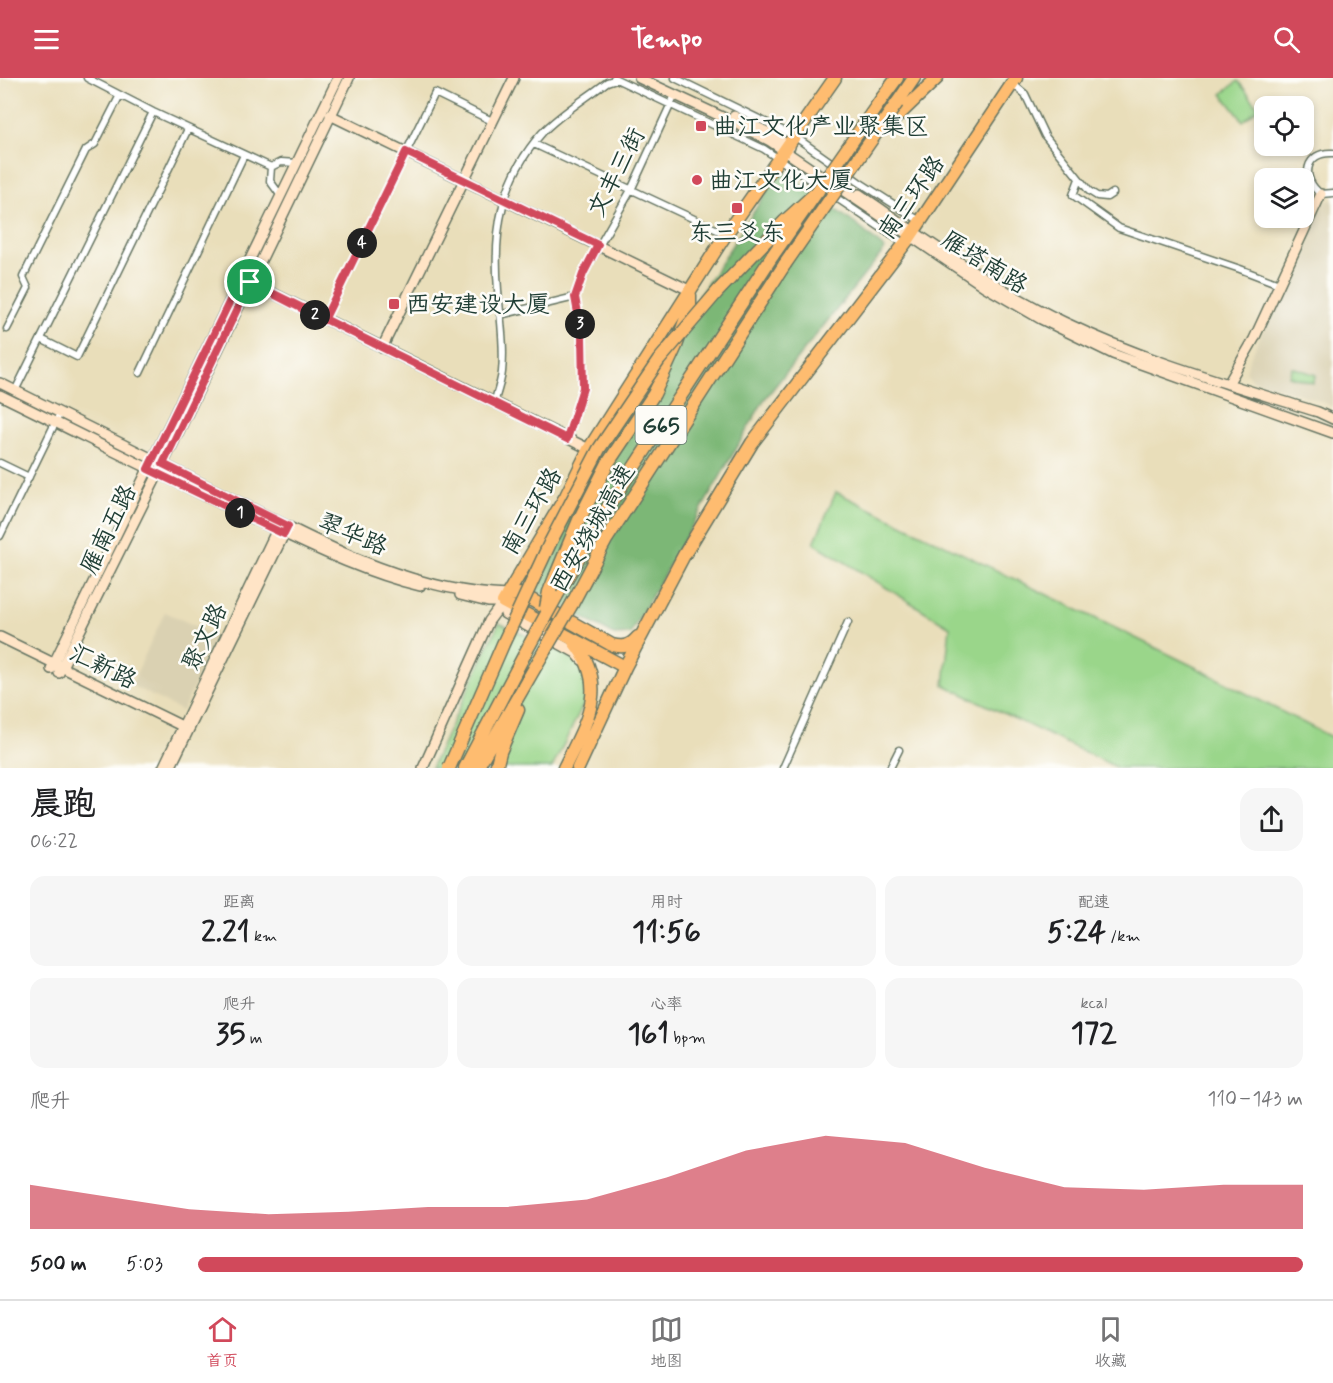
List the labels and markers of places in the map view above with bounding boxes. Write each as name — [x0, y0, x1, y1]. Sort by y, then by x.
place label: 曲江文化产业聚集区 — [713, 112, 929, 143]
marker: 曲江文化产业聚集区 — [694, 119, 708, 133]
place label: 曲江文化大厦 — [709, 166, 853, 197]
marker: 曲江文化大厦 — [690, 173, 704, 187]
marker: 东三爻东 — [730, 201, 744, 215]
place label: 东三爻东 — [689, 218, 785, 249]
pin: 4 — [347, 228, 377, 258]
pin — [224, 256, 275, 307]
place label: 西安建设大厦 — [406, 290, 550, 321]
marker: 西安建设大厦 — [387, 297, 401, 311]
pin: 2 — [300, 300, 330, 330]
pin: 3 — [565, 309, 595, 339]
pin: 1 — [225, 498, 255, 528]

